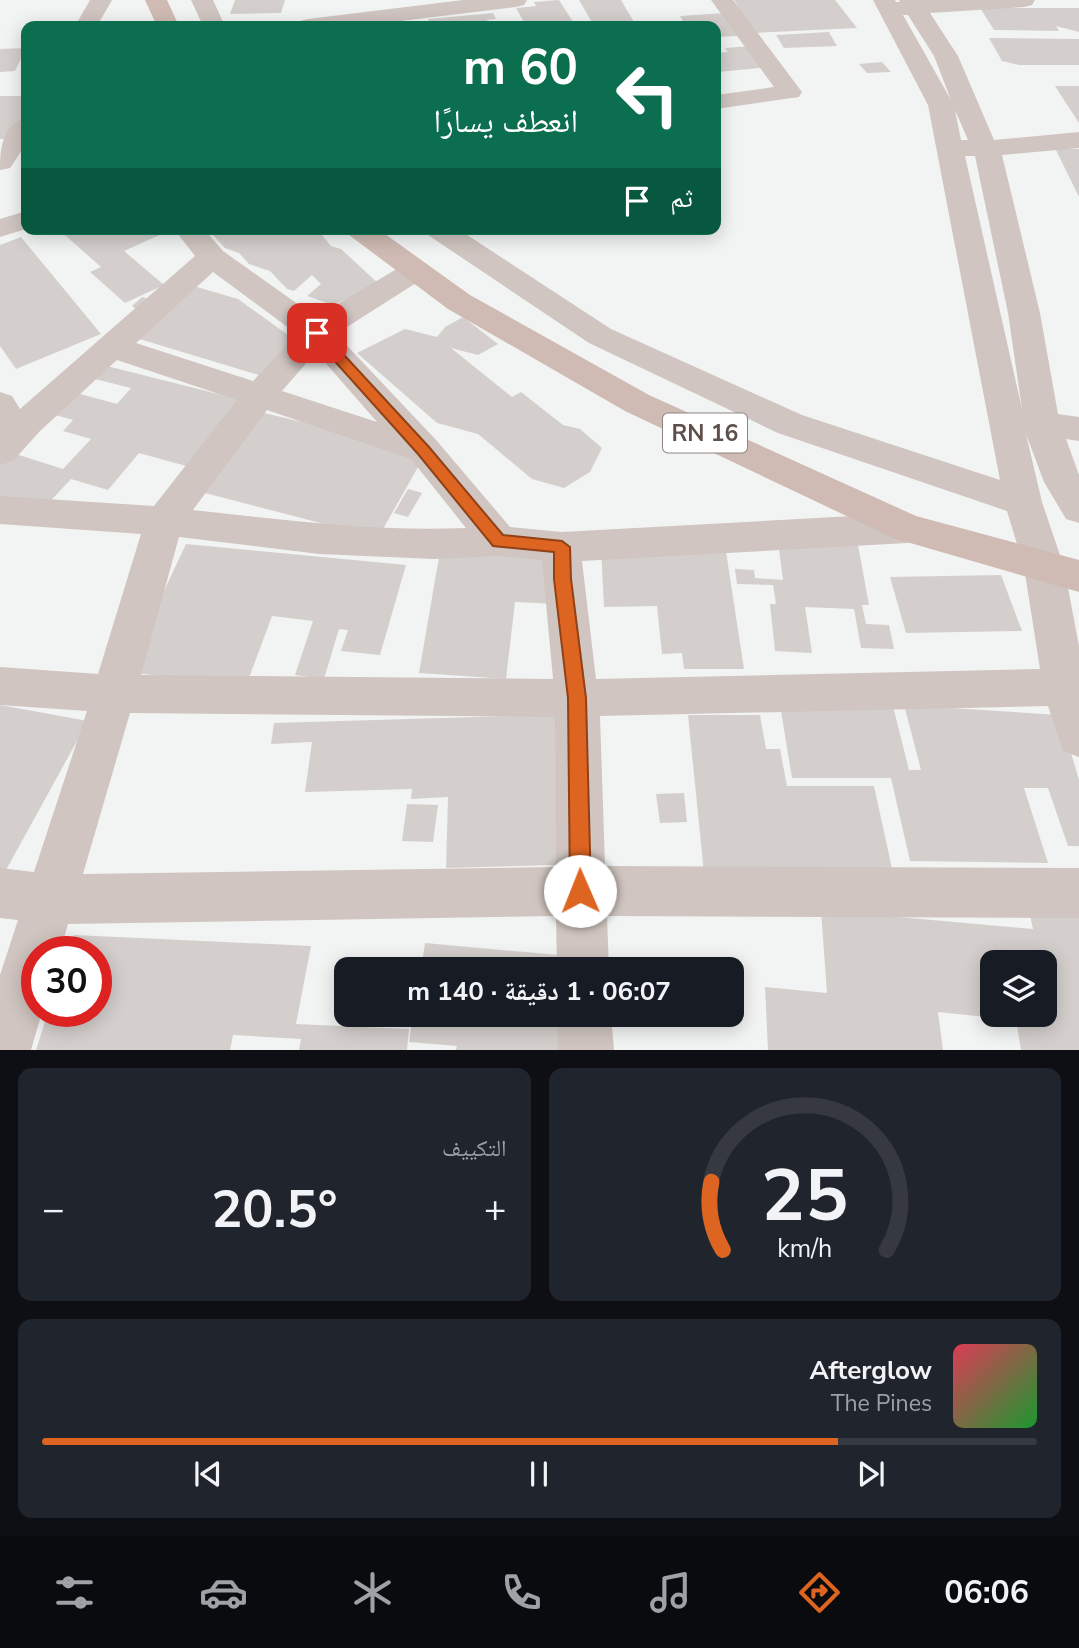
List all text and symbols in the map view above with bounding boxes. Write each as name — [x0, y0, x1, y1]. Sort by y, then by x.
text: 60 m — [463, 34, 578, 101]
icon: left — [602, 49, 693, 140]
text: انعطف يسارًا — [434, 100, 578, 143]
text: ثم — [670, 181, 693, 216]
icon: arrive — [618, 182, 656, 220]
pin — [287, 303, 347, 363]
icon: arrive — [298, 314, 336, 352]
road number: RN 16 — [663, 414, 747, 452]
position arrow — [543, 854, 617, 928]
speed limit sign: 30 — [21, 936, 112, 1027]
map controls — [980, 950, 1057, 1027]
button: layers — [980, 950, 1057, 1027]
text: 06:07 · 1 دقيقة · 140 m — [407, 974, 671, 1009]
text: التكييف — [442, 1133, 507, 1164]
text: 25 — [761, 1147, 848, 1247]
text: 20.5° — [211, 1174, 337, 1245]
text: − — [42, 1184, 65, 1235]
text: + — [484, 1184, 507, 1235]
text: km/h — [777, 1232, 832, 1266]
text: Afterglow — [809, 1353, 932, 1388]
text: The Pines — [831, 1388, 932, 1419]
icon: previous — [189, 1455, 227, 1493]
icon: pause — [520, 1455, 558, 1493]
icon: next — [852, 1455, 890, 1493]
icon: filters — [50, 1568, 99, 1617]
icon: car — [199, 1568, 248, 1617]
icon: climate — [348, 1568, 397, 1617]
icon: phone — [497, 1568, 546, 1617]
icon: music — [646, 1568, 695, 1617]
icon: directions — [795, 1568, 844, 1617]
text: 06:06 — [944, 1571, 1029, 1614]

